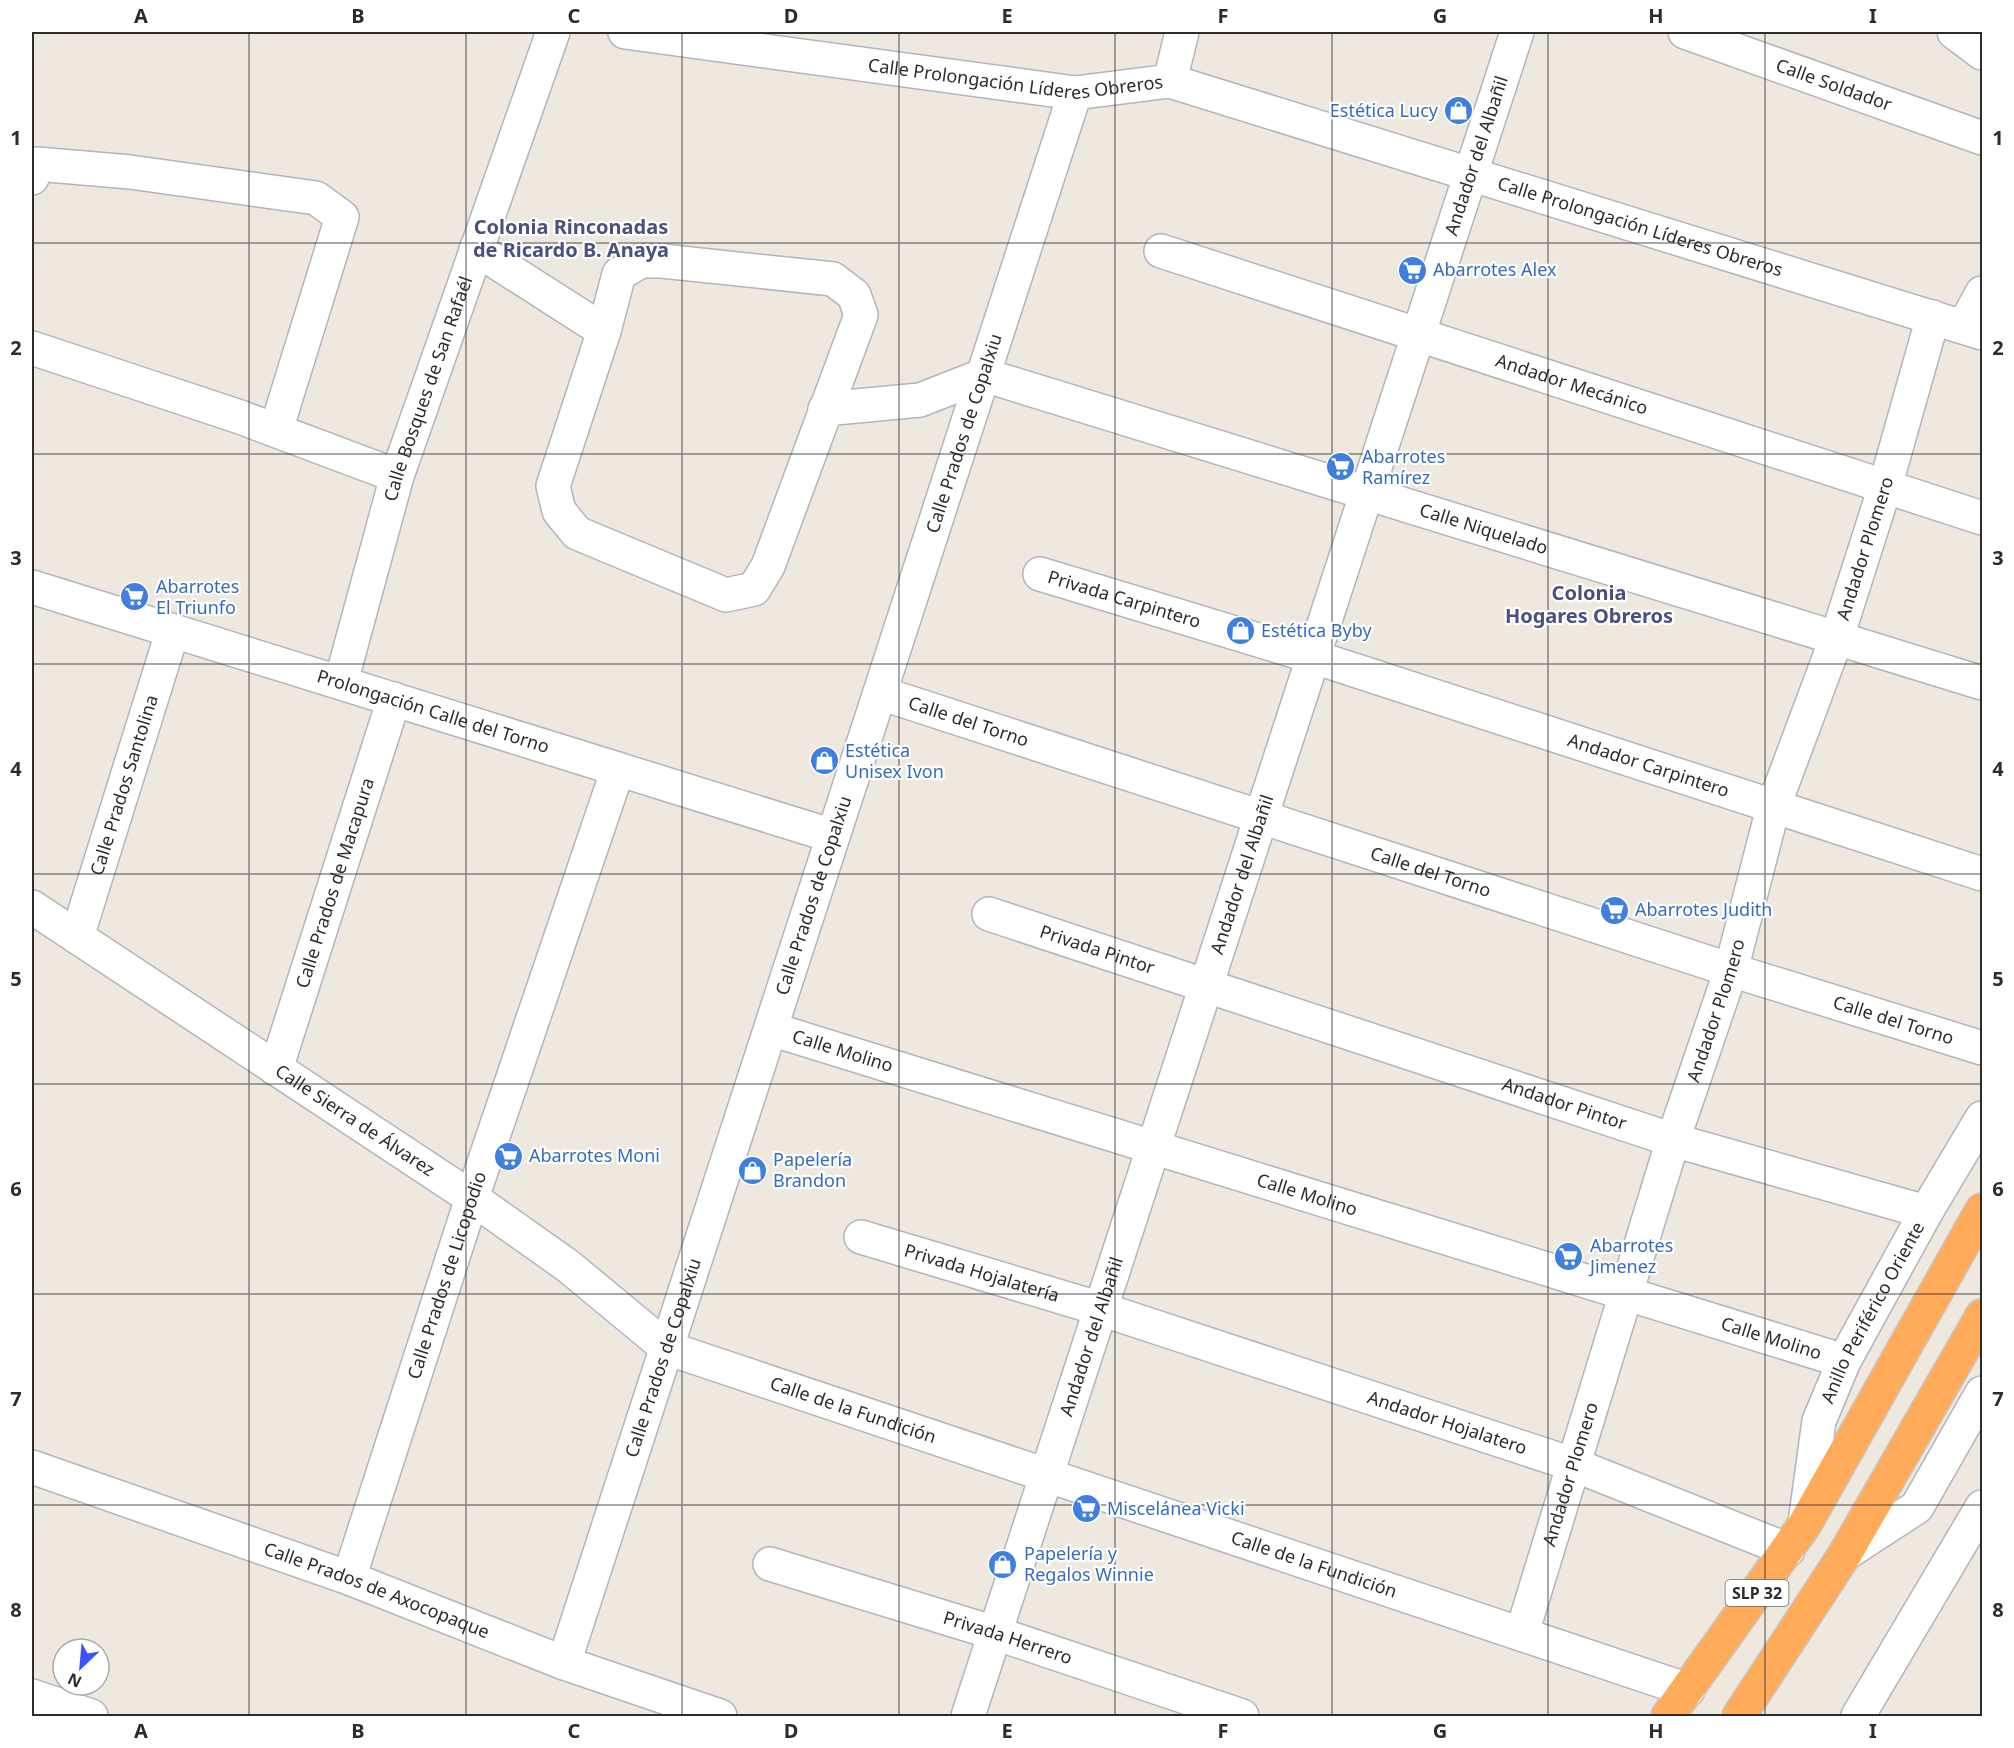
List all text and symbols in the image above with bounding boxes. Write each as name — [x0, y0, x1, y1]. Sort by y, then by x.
text: A — [134, 2, 148, 29]
text: B — [351, 2, 365, 29]
text: C — [568, 2, 581, 29]
text: D — [784, 2, 798, 29]
text: E — [1001, 2, 1013, 29]
text: F — [1218, 2, 1228, 29]
text: G — [1433, 2, 1447, 29]
text: H — [1648, 2, 1664, 29]
text: I — [1869, 2, 1877, 29]
street label: Calle Prolongación Líderes Obreros — [867, 52, 1164, 104]
street label: Calle Soldador — [1773, 52, 1896, 116]
street label: Andador del Albañil — [1439, 73, 1513, 238]
shop icon: Estética Lucy — [1443, 95, 1475, 127]
place label: Estética Lucy — [1330, 98, 1439, 122]
text: 1 — [10, 124, 22, 151]
text: 1 — [1992, 124, 2004, 151]
street label: Calle Prolongación Líderes Obreros — [1495, 170, 1786, 281]
district label: Colonia Rinconadas de Ricardo B. Anaya — [473, 213, 669, 263]
supermarket icon: Abarrotes Alex — [1396, 254, 1428, 286]
place label: Abarrotes Alex — [1433, 257, 1557, 281]
street label: Calle Bosques de San Rafaél — [378, 273, 477, 504]
street label: Calle Prados de Copalxiu — [920, 330, 1007, 536]
text: 2 — [10, 334, 22, 361]
text: 2 — [1992, 334, 2004, 361]
street label: Andador Mecánico — [1493, 348, 1651, 420]
place label: Abarrotes Ramírez — [1362, 444, 1445, 489]
supermarket icon: Abarrotes Ramírez — [1325, 451, 1357, 483]
street label: Andador Plomero — [1830, 474, 1898, 623]
street label: Calle Niquelado — [1417, 497, 1551, 559]
text: 3 — [10, 544, 22, 571]
text: 3 — [1992, 544, 2004, 571]
street label: Privada Carpintero — [1045, 564, 1204, 633]
place label: Abarrotes El Triunfo — [156, 574, 239, 619]
district label: Colonia Hogares Obreros — [1505, 579, 1673, 629]
supermarket icon: Abarrotes El Triunfo — [119, 581, 151, 613]
shop icon: Estética Byby — [1224, 615, 1256, 647]
place label: Estética Byby — [1261, 618, 1372, 642]
street label: Prolongación Calle del Torno — [314, 663, 552, 758]
street label: Calle del Torno — [905, 690, 1032, 752]
street label: Calle Prados Santolina — [84, 692, 163, 878]
street label: Andador Carpintero — [1565, 727, 1733, 802]
place label: Estética Unisex Ivon — [845, 738, 944, 783]
shop icon: Estética Unisex Ivon — [808, 745, 840, 777]
text: 4 — [10, 755, 22, 782]
text: 4 — [1992, 755, 2004, 782]
street label: Calle Prados de Macapura — [290, 775, 379, 991]
street label: Andador del Albañil — [1204, 792, 1279, 957]
street label: Calle Prados de Copalxiu — [769, 793, 856, 998]
street label: Calle del Torno — [1368, 840, 1494, 902]
supermarket icon: Abarrotes Judith — [1598, 894, 1630, 926]
place label: Abarrotes Judith — [1635, 897, 1772, 921]
street label: Privada Pintor — [1037, 919, 1159, 979]
street label: Andador Plomero — [1681, 936, 1750, 1085]
text: 5 — [10, 965, 22, 992]
text: 5 — [1992, 965, 2004, 992]
street label: Calle del Torno — [1830, 989, 1957, 1050]
street label: Calle Molino — [790, 1023, 896, 1077]
street label: Calle Sierra de Álvarez — [271, 1058, 440, 1181]
street label: Andador Pintor — [1500, 1071, 1630, 1135]
supermarket icon: Abarrotes Moni — [492, 1140, 524, 1172]
place label: Abarrotes Moni — [529, 1143, 660, 1167]
place label: Papelería Brandon — [773, 1147, 852, 1192]
shop icon: Papelería Brandon — [736, 1154, 768, 1186]
street label: Calle Molino — [1254, 1167, 1361, 1221]
street label: Calle Prados de Licopodio — [401, 1168, 491, 1382]
text: 6 — [10, 1175, 22, 1202]
text: 6 — [1992, 1175, 2004, 1202]
street label: Anillo Periférico Oriente — [1815, 1217, 1929, 1407]
place label: Abarrotes Jimenez — [1588, 1233, 1673, 1278]
street label: Privada Hojalatería — [902, 1238, 1062, 1307]
supermarket icon: Abarrotes Jimenez — [1553, 1240, 1585, 1272]
street label: Andador del Albañil — [1054, 1254, 1128, 1419]
street label: Calle Prados de Copalxiu — [619, 1255, 706, 1460]
street label: Calle Molino — [1718, 1311, 1825, 1364]
street label: Calle de la Fundición — [767, 1370, 940, 1448]
text: 7 — [10, 1385, 22, 1412]
street label: Andador Hojalatero — [1365, 1385, 1530, 1459]
text: 7 — [1992, 1385, 2004, 1412]
street label: Andador Plomero — [1536, 1399, 1603, 1549]
supermarket icon: Miscelánea Vicki — [1070, 1493, 1102, 1525]
place label: Miscelánea Vicki — [1107, 1496, 1245, 1520]
street label: Calle de la Fundición — [1228, 1525, 1400, 1603]
street label: Calle Prados de Axocopaque — [261, 1536, 493, 1643]
place label: Papelería y Regalos Winnie — [1024, 1541, 1154, 1586]
shop icon: Papelería y Regalos Winnie — [987, 1548, 1019, 1580]
road number: SLP 32 — [1726, 1580, 1788, 1606]
text: 8 — [10, 1596, 22, 1623]
text: 8 — [1992, 1596, 2004, 1623]
street label: Privada Herrero — [941, 1605, 1076, 1669]
north arrow — [51, 1637, 111, 1697]
text: N — [64, 1668, 85, 1693]
text: A — [134, 1717, 148, 1744]
text: B — [351, 1717, 365, 1744]
text: C — [568, 1717, 581, 1744]
text: D — [784, 1717, 798, 1744]
text: E — [1001, 1717, 1013, 1744]
text: F — [1218, 1717, 1228, 1744]
text: G — [1433, 1717, 1447, 1744]
text: H — [1648, 1717, 1664, 1744]
text: I — [1869, 1717, 1877, 1744]

